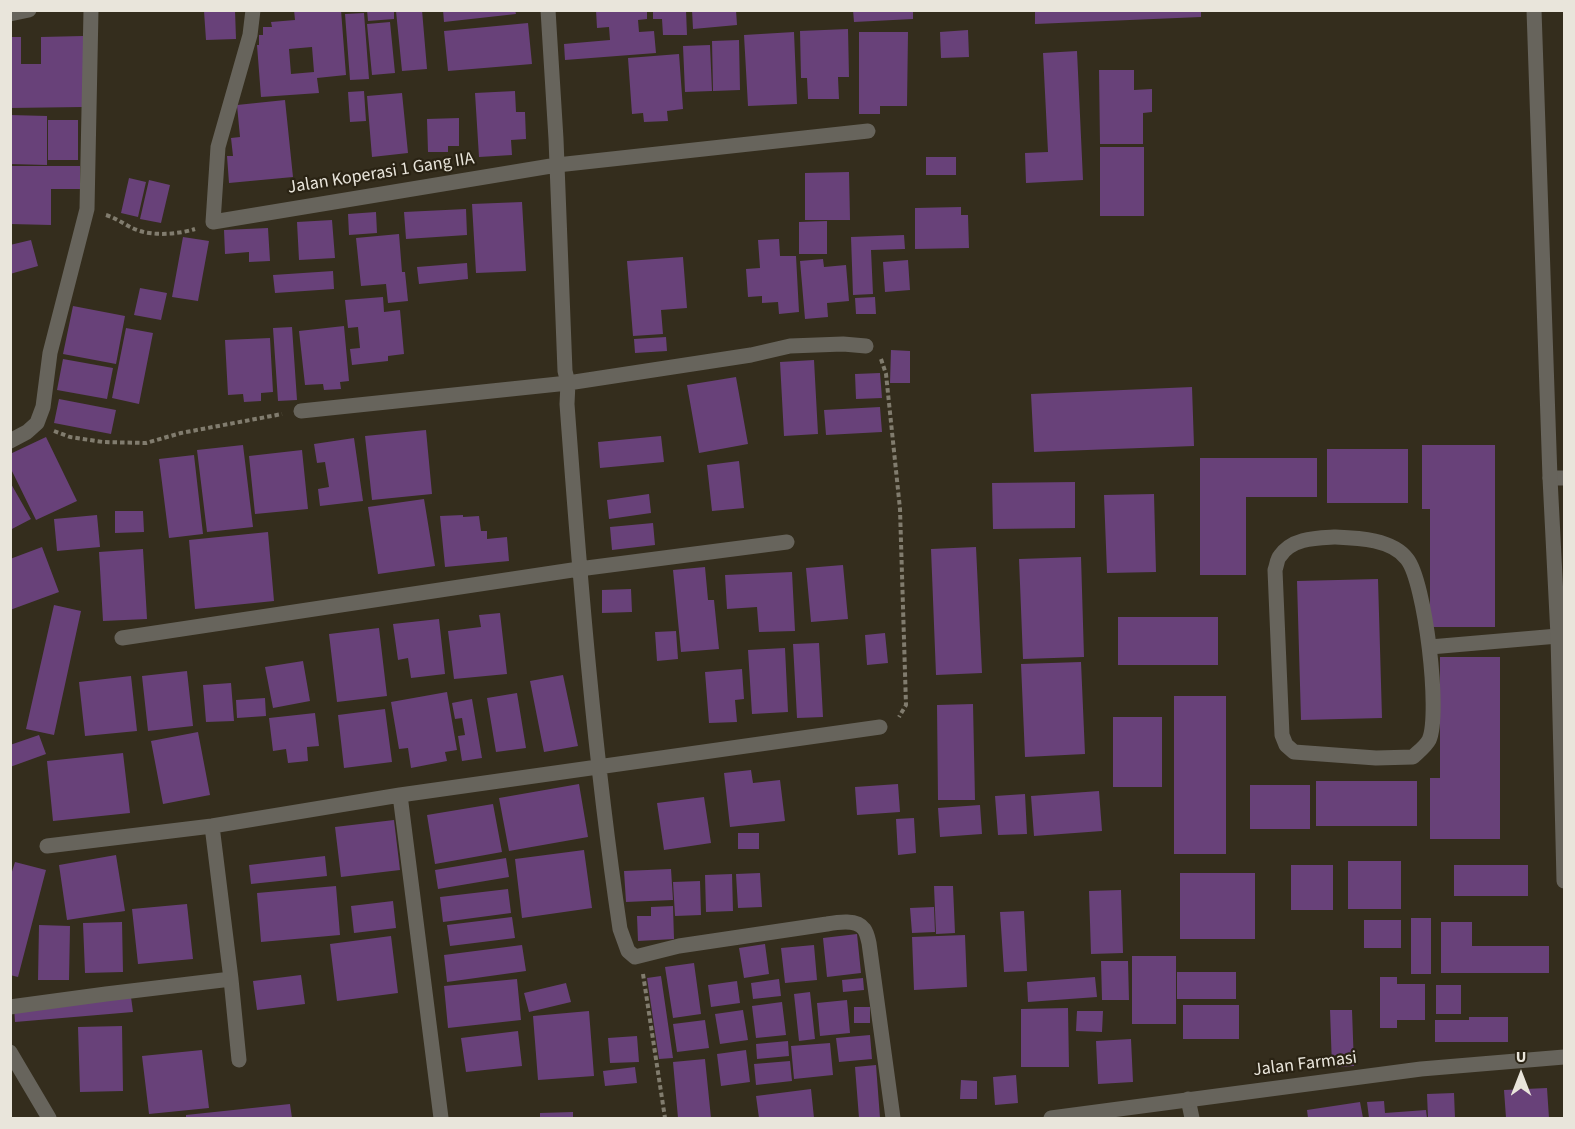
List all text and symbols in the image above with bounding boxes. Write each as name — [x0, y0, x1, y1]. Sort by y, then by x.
street label: Jalan Koperasi 1 Gang IIA — [286, 149, 476, 199]
north arrow — [1491, 1045, 1551, 1105]
text: U — [1516, 1046, 1526, 1068]
street label: Jalan Farmasi — [1252, 1048, 1358, 1082]

